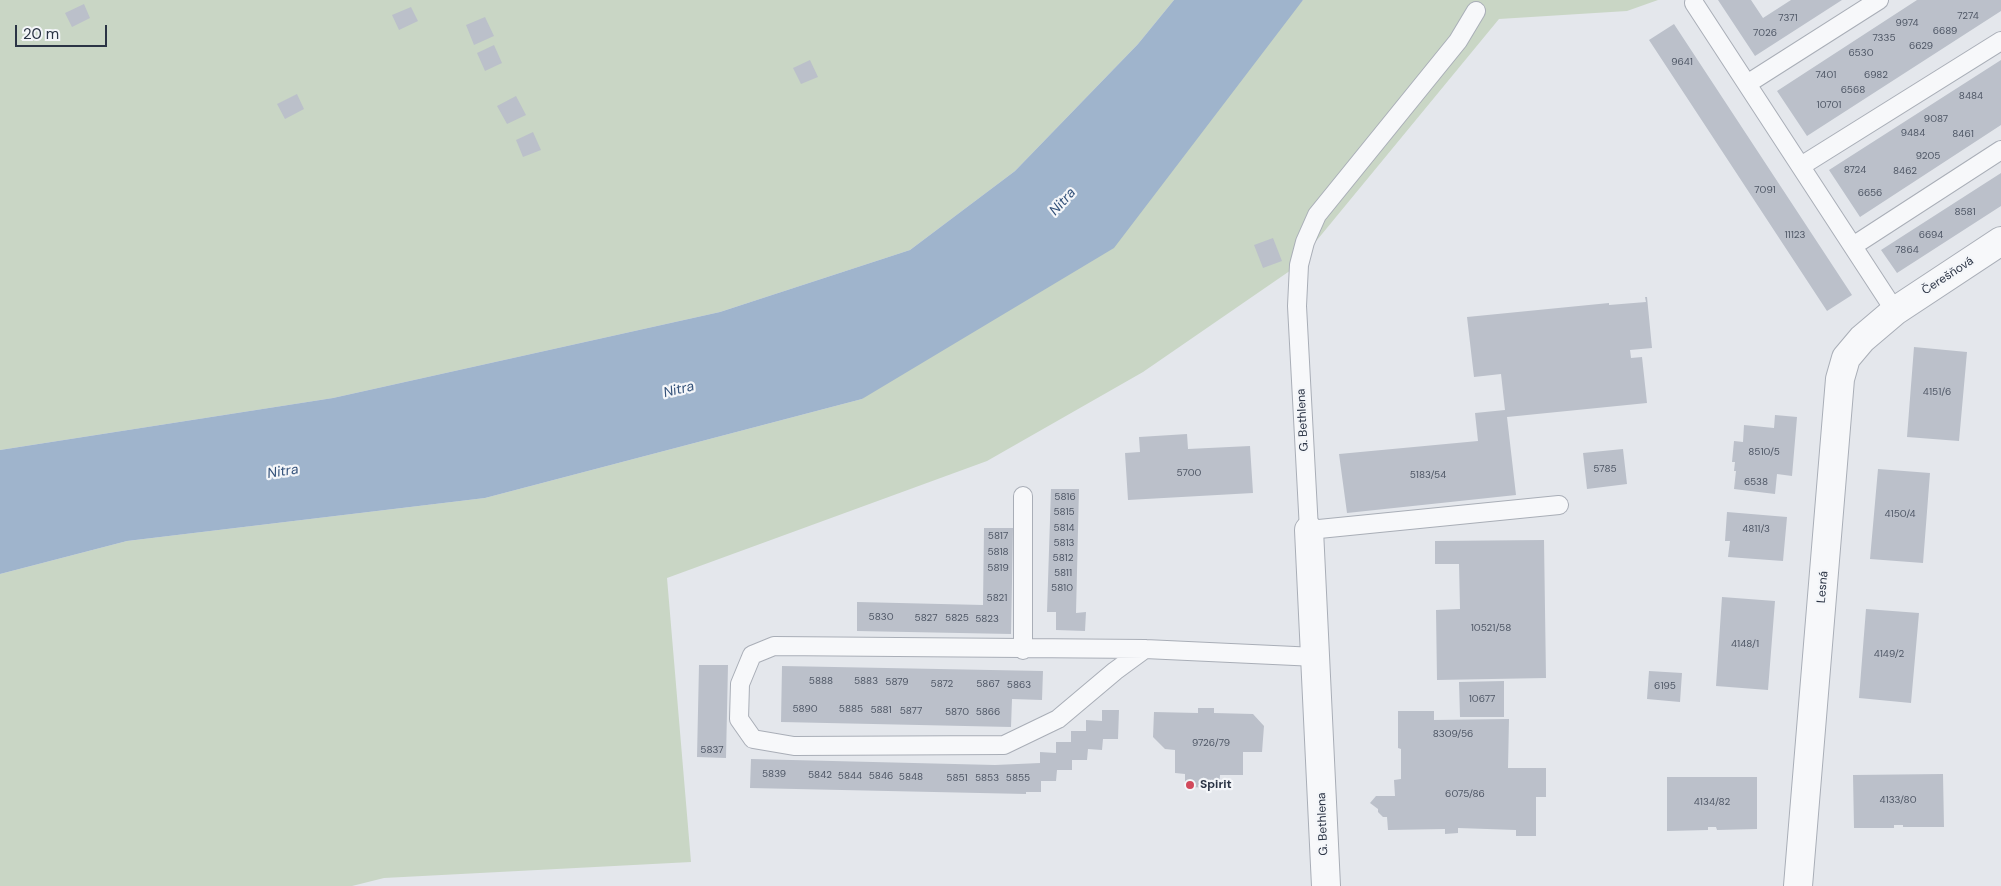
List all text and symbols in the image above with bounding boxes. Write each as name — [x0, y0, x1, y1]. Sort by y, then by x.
house number: 7274 — [1957, 10, 1979, 22]
house number: 7371 — [1778, 12, 1798, 24]
scale bar — [18, 15, 110, 47]
house number: 9974 — [1895, 17, 1919, 29]
text: 20 m — [23, 24, 59, 44]
house number: 6689 — [1933, 25, 1957, 37]
house number: 7026 — [1753, 27, 1777, 39]
house number: 7335 — [1873, 32, 1895, 44]
house number: 6629 — [1909, 40, 1933, 52]
house number: 6530 — [1849, 47, 1873, 59]
house number: 9641 — [1671, 56, 1693, 68]
house number: 7401 — [1816, 69, 1836, 81]
house number: 6982 — [1864, 69, 1888, 81]
house number: 6568 — [1841, 84, 1865, 96]
house number: 8484 — [1959, 90, 1983, 102]
house number: 10701 — [1817, 99, 1841, 111]
house number: 9087 — [1924, 113, 1948, 125]
house number: 9484 — [1901, 127, 1925, 139]
house number: 8461 — [1952, 128, 1974, 140]
house number: 9205 — [1916, 150, 1940, 162]
house number: 8724 — [1844, 164, 1866, 176]
house number: 8462 — [1893, 165, 1917, 177]
house number: 7091 — [1754, 184, 1776, 196]
water label: Nitra — [1046, 185, 1080, 219]
house number: 6656 — [1858, 187, 1882, 199]
house number: 8581 — [1954, 206, 1976, 218]
house number: 11123 — [1784, 229, 1806, 241]
house number: 6694 — [1919, 229, 1943, 241]
house number: 7864 — [1895, 244, 1919, 256]
street label: Čerešňová — [1919, 254, 1977, 298]
water label: Nitra — [662, 378, 696, 402]
house number: 4151/6 — [1923, 386, 1951, 398]
street label: G. Bethlena — [1294, 388, 1312, 452]
house number: 8510/5 — [1748, 446, 1780, 458]
water label: Nitra — [266, 461, 300, 483]
house number: 5785 — [1593, 463, 1617, 475]
house number: 5700 — [1177, 467, 1201, 479]
house number: 5183/54 — [1410, 469, 1446, 481]
house number: 6538 — [1744, 476, 1768, 488]
house number: 5816 — [1054, 491, 1076, 503]
house number: 5815 — [1053, 506, 1075, 518]
house number: 4150/4 — [1884, 508, 1916, 520]
house number: 5814 — [1053, 522, 1075, 534]
house number: 4811/3 — [1742, 523, 1770, 535]
house number: 5817 — [988, 530, 1008, 542]
house number: 5813 — [1053, 537, 1075, 549]
house number: 5818 — [987, 546, 1009, 558]
house number: 5812 — [1053, 552, 1073, 564]
house number: 5819 — [987, 562, 1009, 574]
house number: 5811 — [1054, 567, 1072, 579]
street label: Lesná — [1814, 570, 1832, 604]
house number: 5810 — [1051, 582, 1073, 594]
house number: 5821 — [987, 592, 1007, 604]
house number: 5830 — [869, 611, 893, 623]
house number: 5827 — [915, 612, 937, 624]
house number: 5825 — [945, 612, 969, 624]
house number: 5823 — [975, 613, 999, 625]
house number: 10521/58 — [1471, 622, 1511, 634]
house number: 4148/1 — [1731, 638, 1759, 650]
house number: 4149/2 — [1874, 648, 1904, 660]
house number: 5888 — [809, 675, 833, 687]
house number: 5883 — [854, 675, 878, 687]
house number: 5879 — [885, 676, 909, 688]
house number: 5872 — [931, 678, 953, 690]
house number: 5867 — [976, 678, 1000, 690]
house number: 5863 — [1007, 679, 1031, 691]
house number: 6195 — [1654, 680, 1676, 692]
house number: 10677 — [1469, 693, 1495, 705]
house number: 5890 — [792, 703, 818, 715]
house number: 5885 — [839, 703, 863, 715]
house number: 5881 — [870, 704, 892, 716]
house number: 5877 — [900, 705, 922, 717]
house number: 5870 — [945, 706, 969, 718]
house number: 5866 — [976, 706, 1000, 718]
house number: 8309/56 — [1433, 728, 1473, 740]
house number: 9726/79 — [1192, 737, 1230, 749]
house number: 5837 — [700, 744, 724, 756]
house number: 5839 — [762, 768, 786, 780]
house number: 5842 — [808, 769, 832, 781]
house number: 5844 — [838, 770, 862, 782]
house number: 5846 — [869, 770, 893, 782]
house number: 5848 — [899, 771, 923, 783]
house number: 5851 — [946, 772, 968, 784]
house number: 5853 — [975, 772, 999, 784]
house number: 5855 — [1006, 772, 1030, 784]
place label: Spirit — [1200, 778, 1232, 792]
marker: Spirit — [1184, 779, 1196, 791]
house number: 6075/86 — [1445, 788, 1485, 800]
street label: G. Bethlena — [1315, 792, 1331, 856]
house number: 4133/80 — [1879, 794, 1917, 806]
house number: 4134/82 — [1694, 796, 1730, 808]

